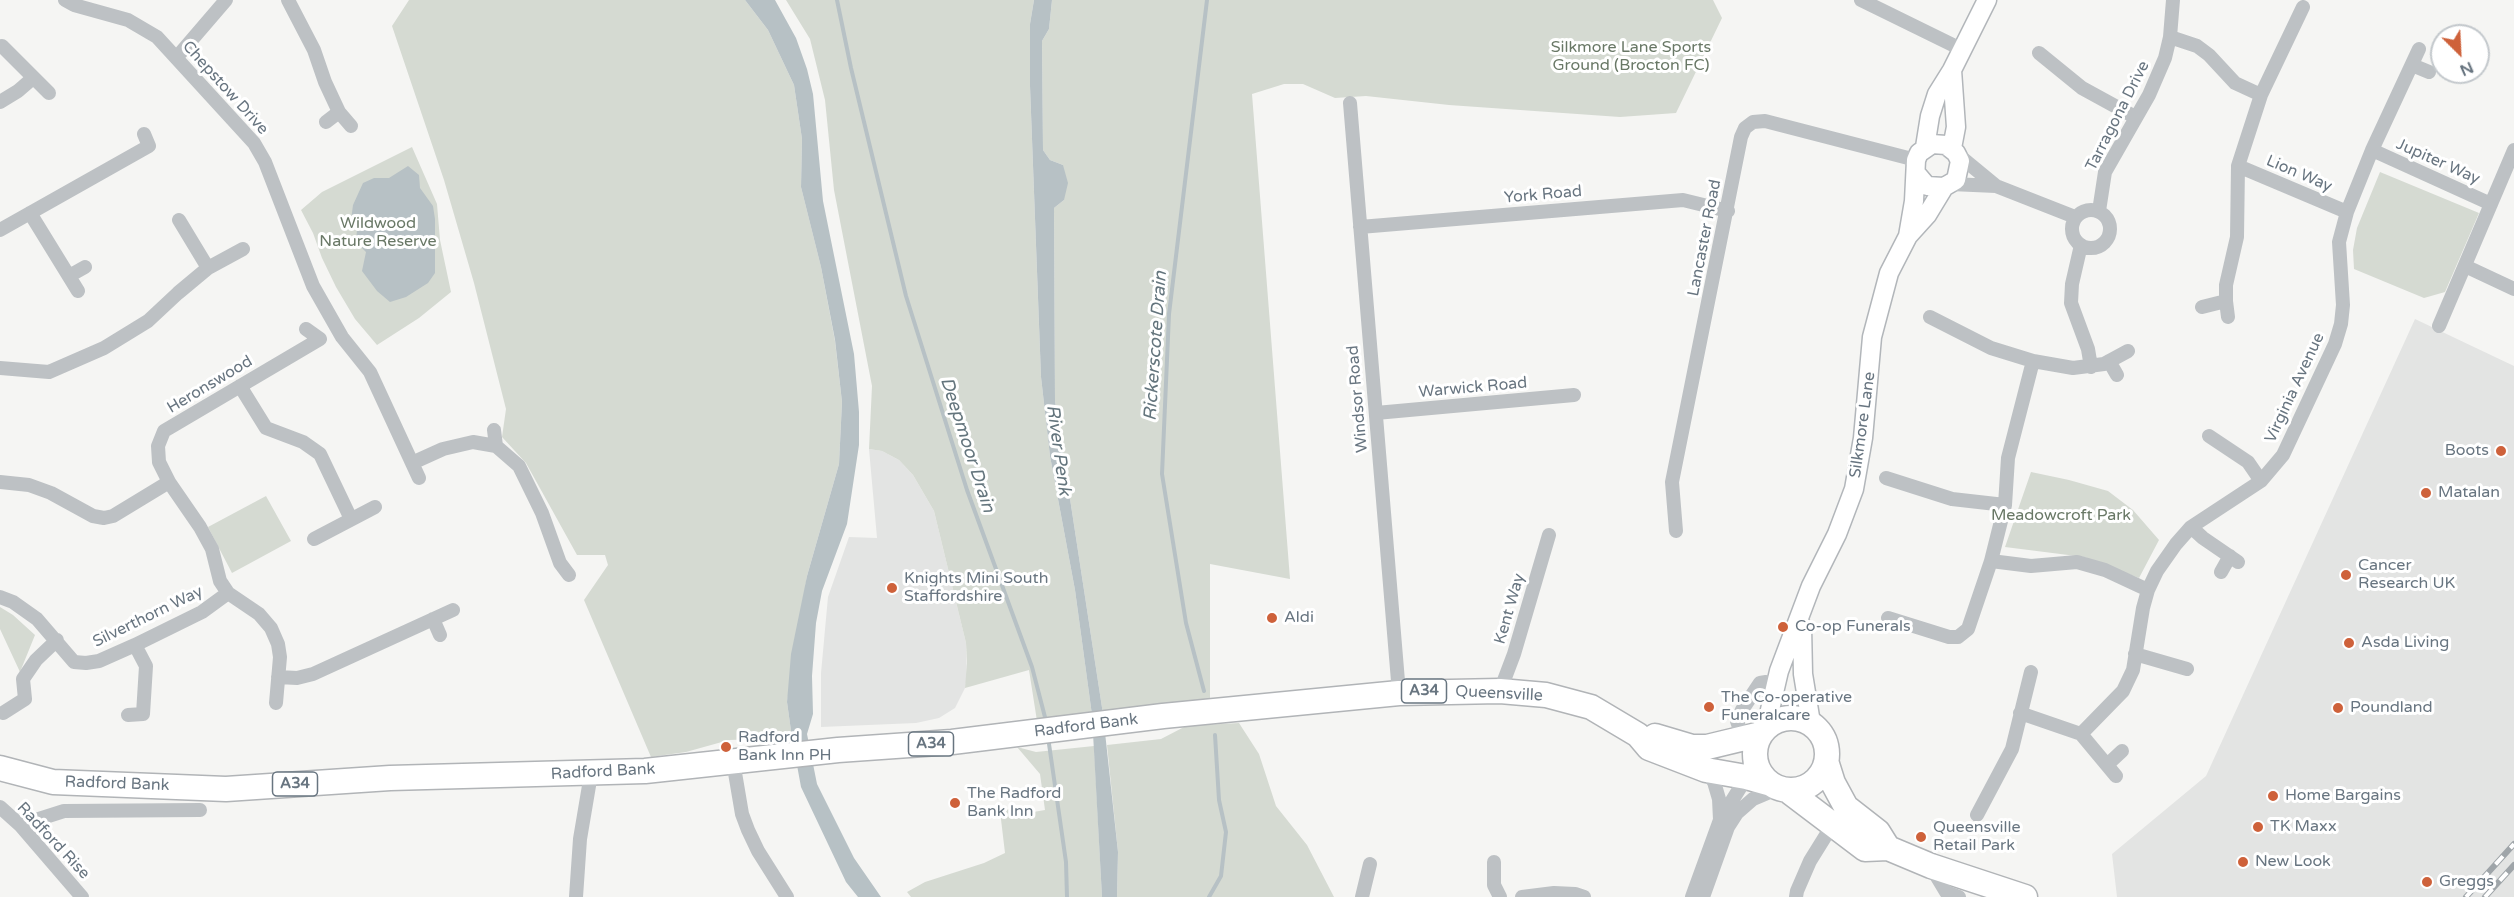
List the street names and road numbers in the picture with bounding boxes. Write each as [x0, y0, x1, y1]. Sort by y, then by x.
street label: Chepstow Drive [178, 37, 272, 139]
street label: Tarragona Drive [2082, 58, 2154, 174]
street label: Jupiter Way [2393, 135, 2483, 189]
street label: Lion Way [2263, 152, 2335, 196]
street label: Lancaster Road [1684, 178, 1726, 298]
street label: York Road [1503, 182, 1583, 208]
street label: Virginia Avenue [2261, 330, 2329, 446]
street label: Windsor Road [1344, 344, 1372, 454]
street label: Heronswood [164, 352, 256, 418]
street label: Silkmore Lane [1846, 371, 1880, 479]
street label: Warwick Road [1418, 374, 1528, 402]
street label: Kent Way [1491, 571, 1529, 647]
street label: Silverthorn Way [90, 582, 206, 652]
road number: A34 [1402, 679, 1446, 703]
street label: Queensville [1455, 682, 1543, 706]
street label: Radford Bank [1033, 710, 1139, 742]
road number: A34 [908, 732, 954, 756]
street label: Radford Bank [550, 760, 656, 784]
road number: A34 [272, 772, 318, 796]
street label: Radford Bank [64, 773, 170, 795]
street label: Radford Rise [13, 799, 93, 883]

